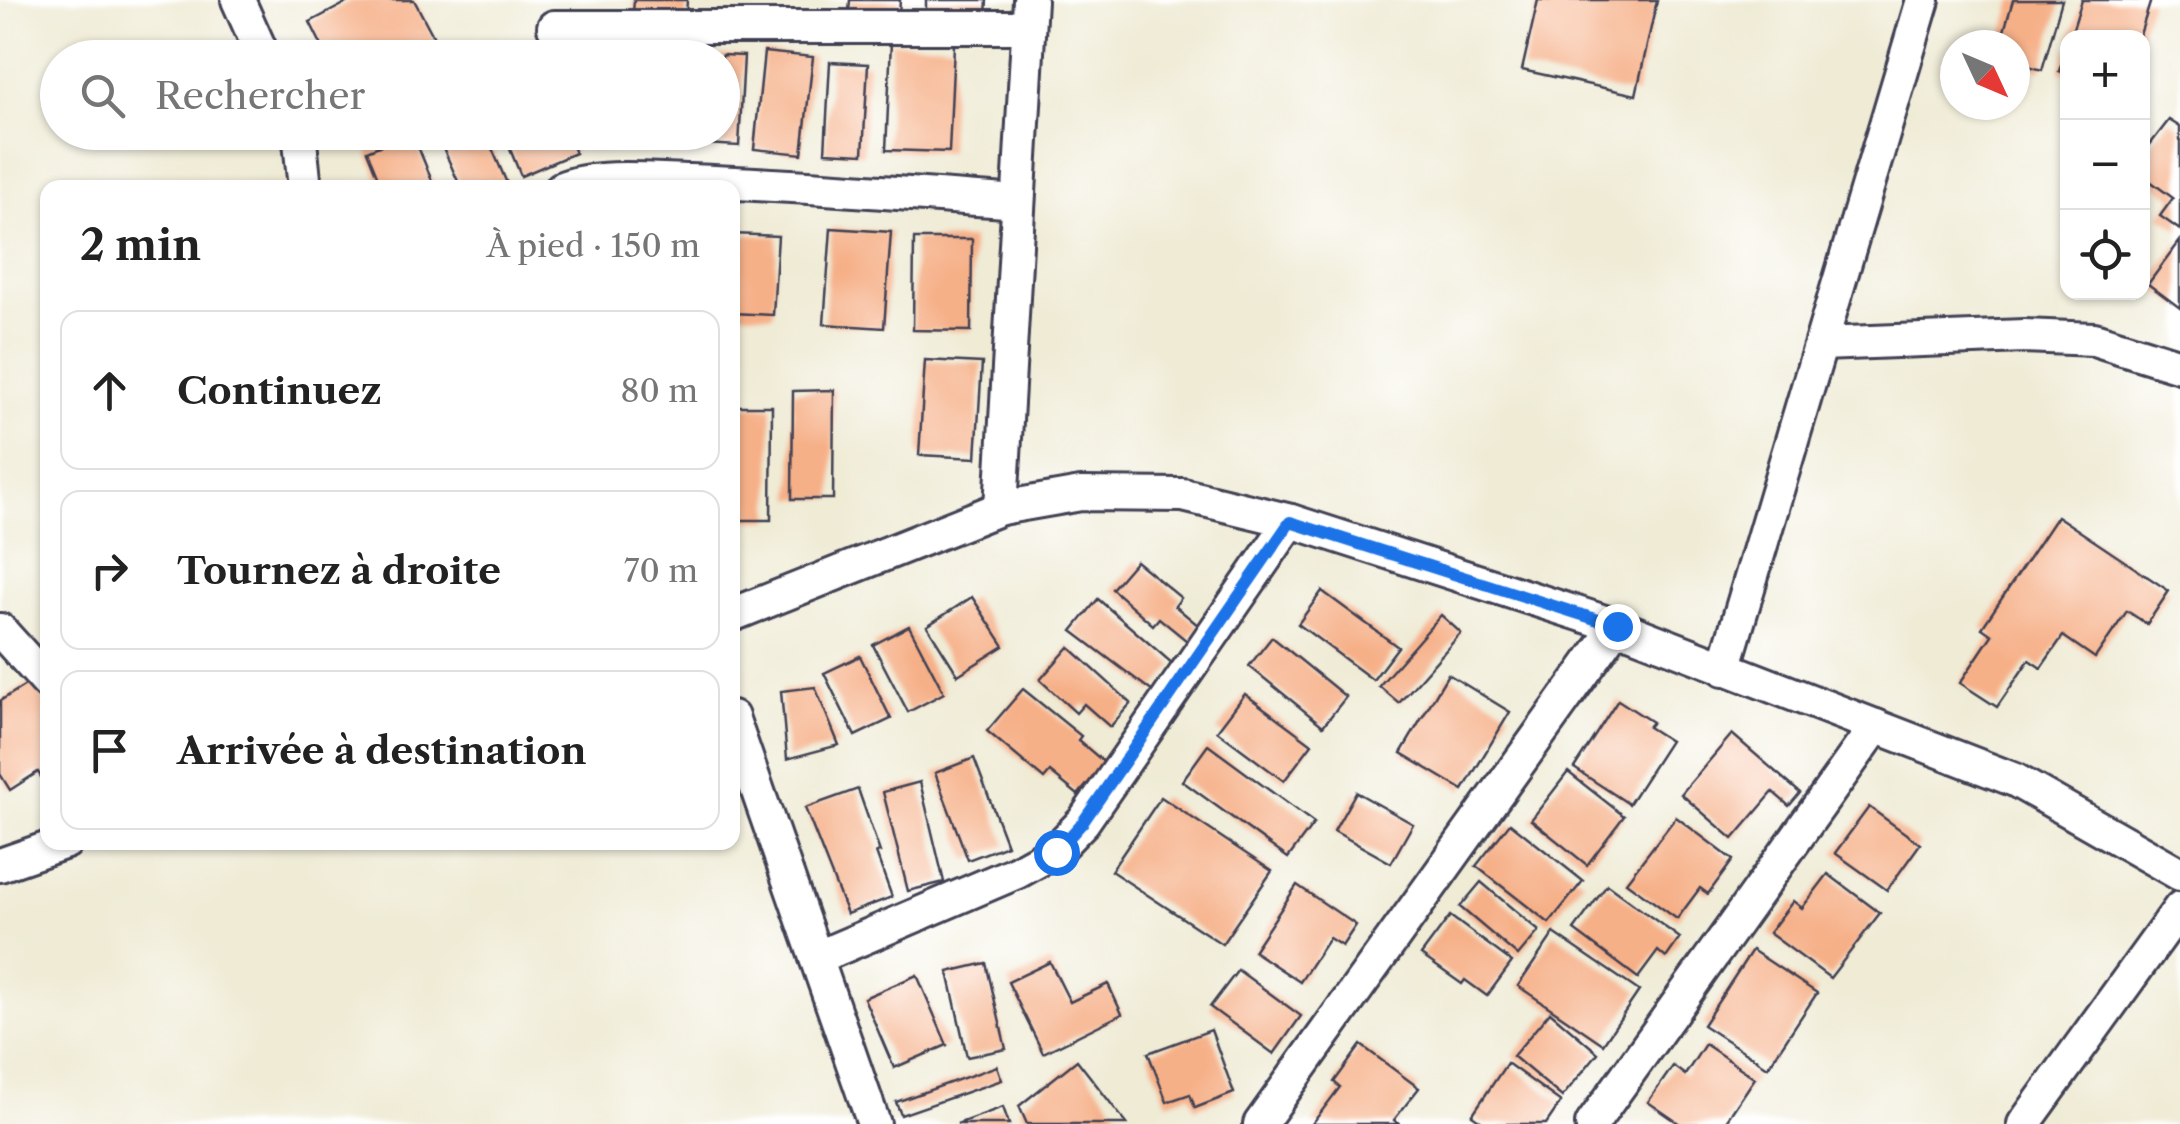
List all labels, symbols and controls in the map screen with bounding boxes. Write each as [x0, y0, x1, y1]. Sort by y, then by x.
north arrow [1940, 30, 2030, 120]
map controls [2060, 30, 2150, 300]
button: + [2060, 30, 2150, 120]
search box [40, 40, 740, 150]
icon: search [75, 68, 130, 123]
text: Rechercher [155, 72, 365, 119]
button: − [2060, 120, 2150, 210]
button: locate [2060, 210, 2150, 300]
text: 2 min [80, 219, 201, 271]
text: À pied · 150 m [487, 226, 700, 265]
icon: ahead [82, 363, 137, 418]
text: Continuez [177, 367, 382, 414]
text: 80 m [620, 371, 698, 410]
icon: right [82, 543, 137, 598]
text: Tournez à droite [177, 547, 501, 594]
text: 70 m [624, 551, 698, 590]
route end [1595, 604, 1641, 650]
icon: arrive [82, 723, 137, 778]
text: Arrivée à destination [177, 727, 587, 774]
route start [1034, 830, 1080, 876]

